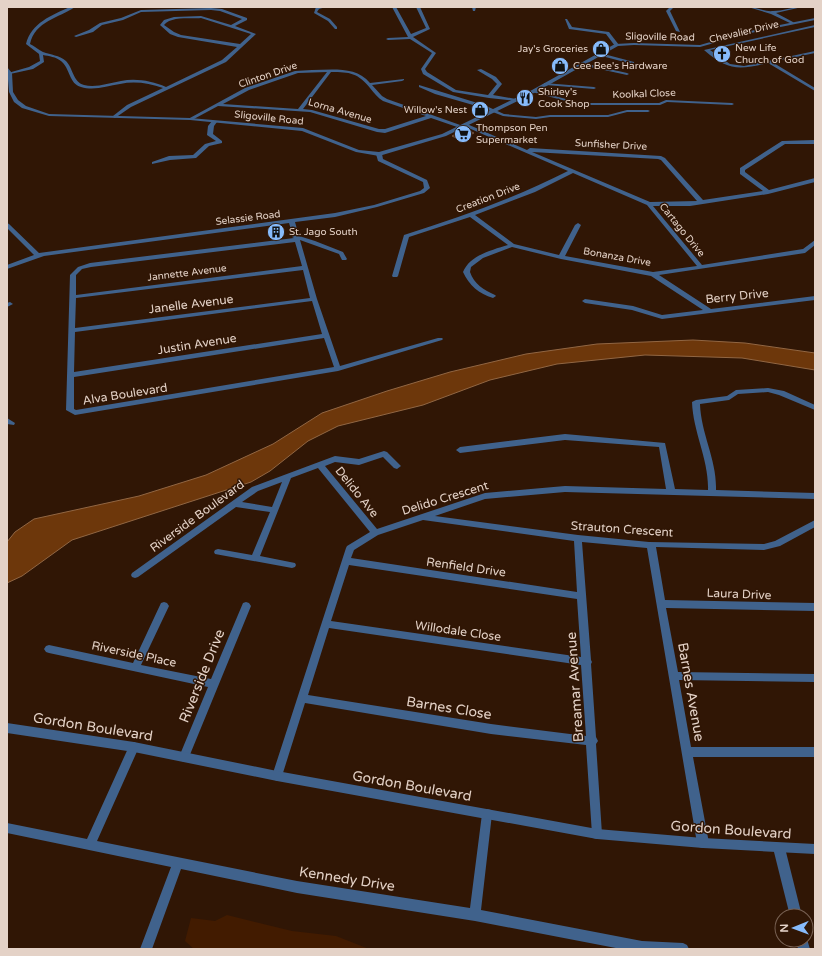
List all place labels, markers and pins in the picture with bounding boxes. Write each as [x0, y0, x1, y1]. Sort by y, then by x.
shop icon: Jay's Groceries [591, 39, 611, 59]
place label: New Life Church of God [735, 42, 804, 66]
place label: Jay's Groceries [518, 43, 588, 55]
church icon: New Life Church of God [712, 44, 732, 64]
shop icon: Cee Bee's Hardware [550, 56, 570, 76]
place label: Cee Bee's Hardware [573, 60, 668, 72]
place label: Shirley's Cook Shop [538, 86, 590, 110]
restaurant icon: Shirley's Cook Shop [515, 88, 535, 108]
shop icon: Willow's Nest [470, 100, 490, 120]
place label: Willow's Nest [404, 104, 467, 116]
place label: Thompson Pen Supermarket [476, 122, 548, 146]
supermarket icon: Thompson Pen Supermarket [453, 124, 473, 144]
building icon: St. Jago South [266, 222, 286, 242]
place label: St. Jago South [289, 226, 357, 238]

